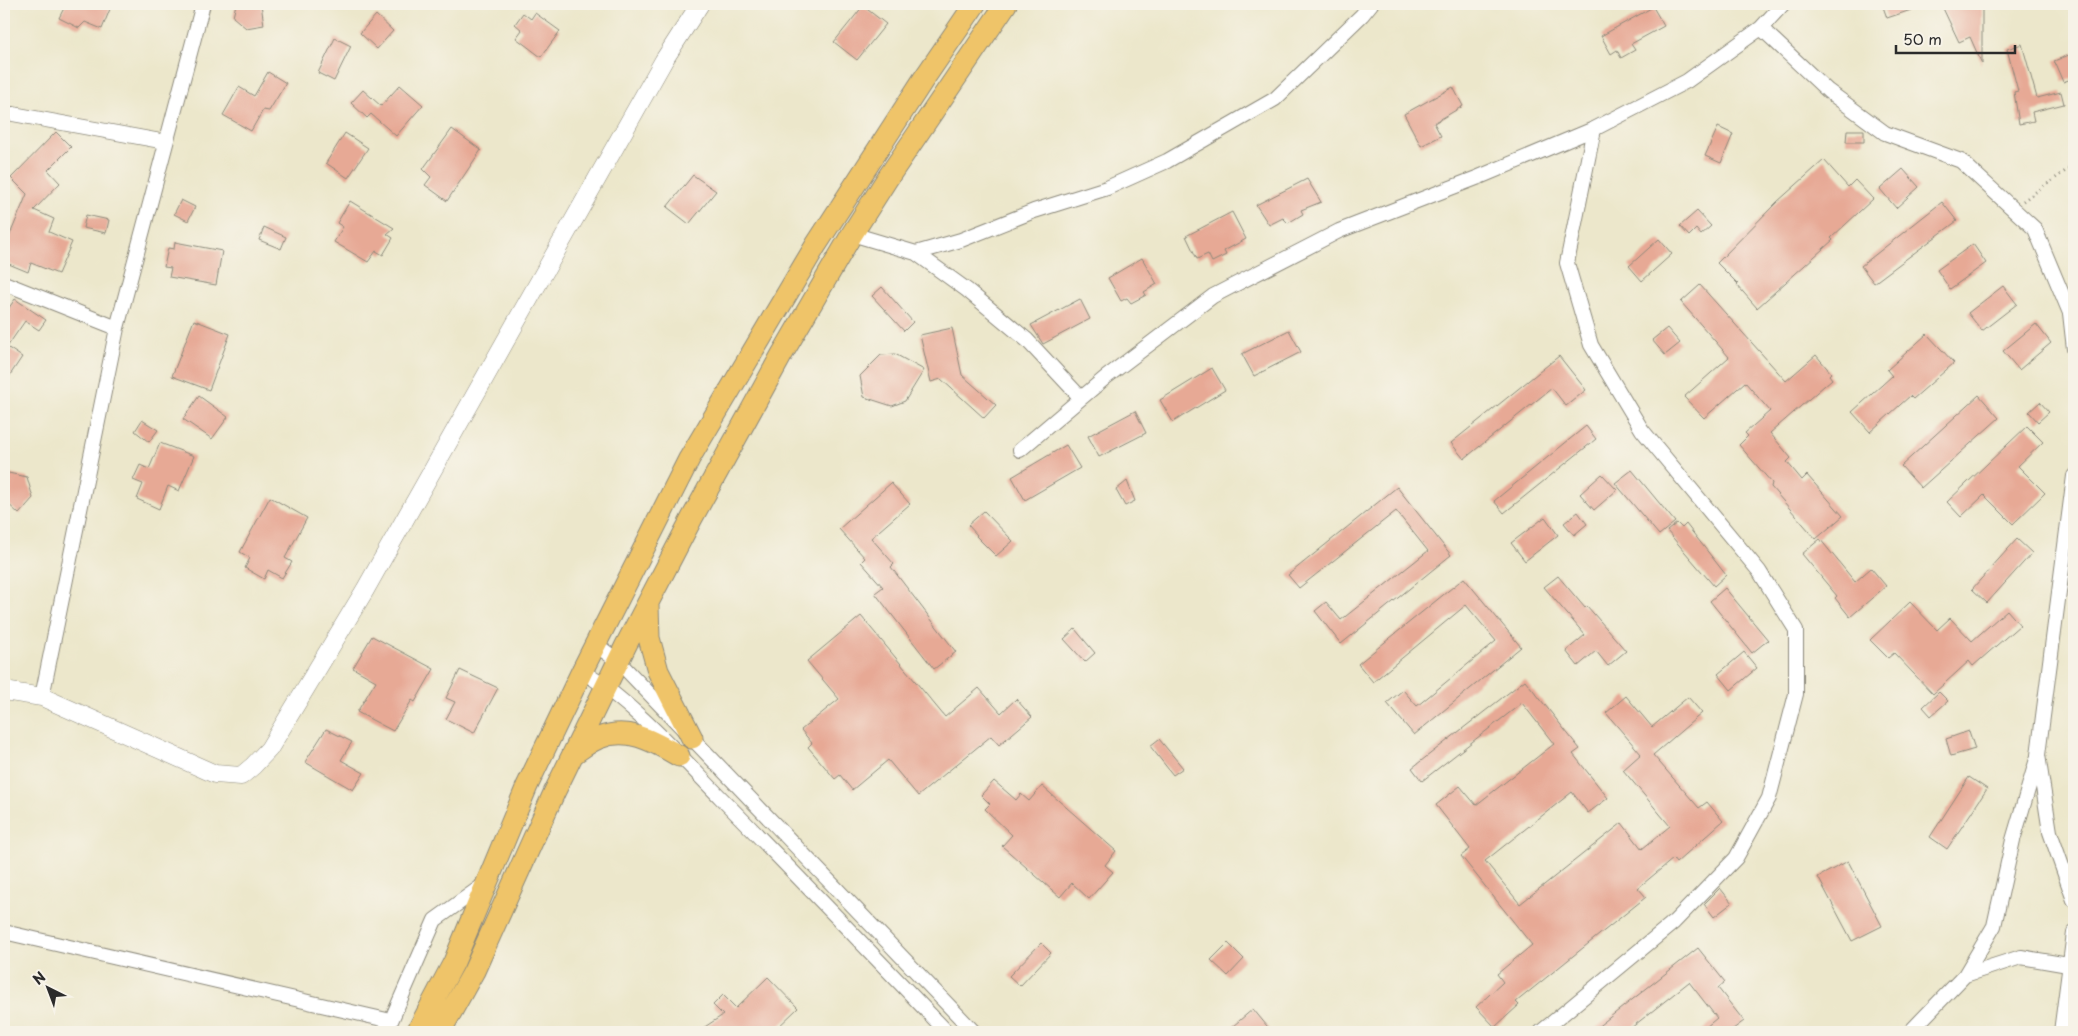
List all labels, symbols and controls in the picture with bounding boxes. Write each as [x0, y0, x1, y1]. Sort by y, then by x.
scale bar [1896, 22, 2014, 54]
text: 50 m [1903, 27, 1942, 50]
north arrow [22, 964, 72, 1014]
text: N [28, 966, 50, 989]

